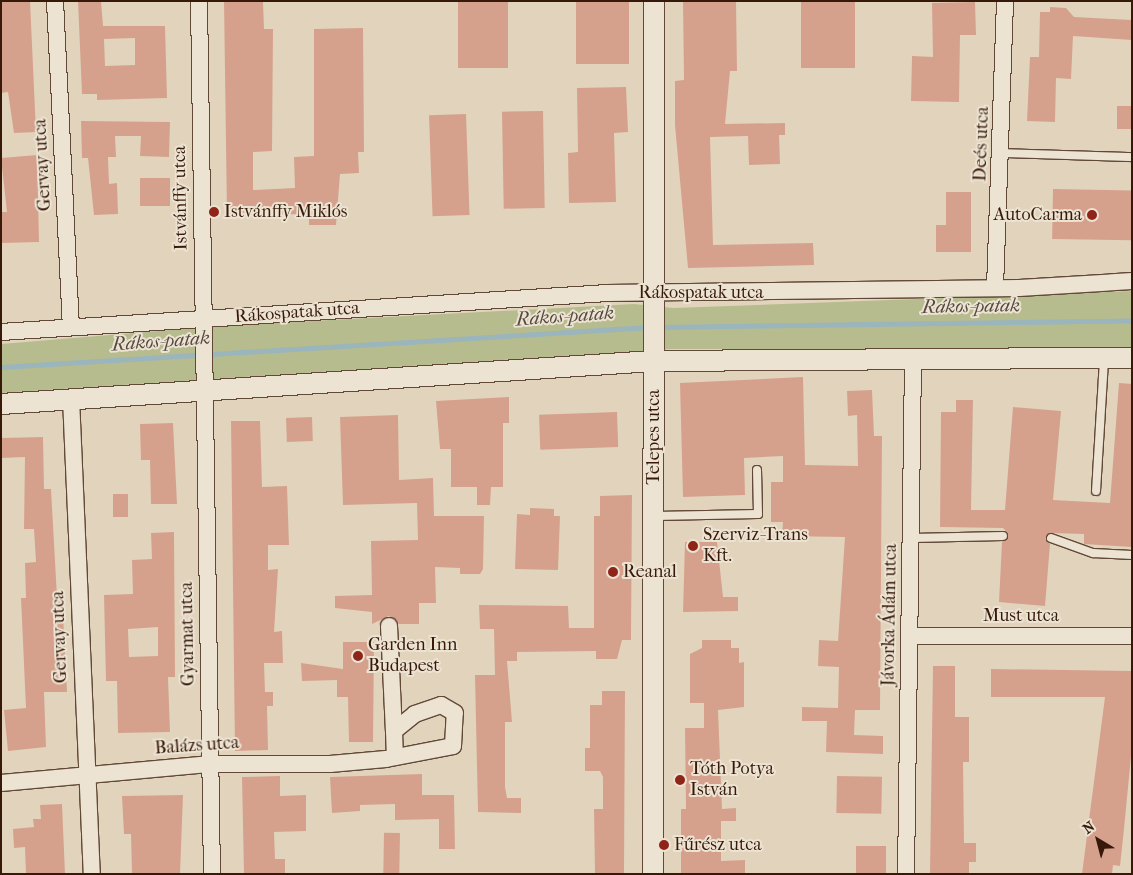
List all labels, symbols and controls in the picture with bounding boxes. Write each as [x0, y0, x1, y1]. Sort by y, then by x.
street label: Deés utca [970, 106, 994, 182]
street label: Gervay utca [30, 118, 56, 212]
street label: Istvánffy utca [169, 146, 193, 250]
place label: Istvánffy Miklós [224, 201, 347, 223]
place label: AutoCarma [993, 204, 1082, 226]
marker: Istvánffy Miklós [208, 206, 220, 218]
marker: AutoCarma [1086, 209, 1098, 221]
street label: Rákospatak utca [638, 282, 764, 304]
water label: Rákos-patak [922, 295, 1020, 319]
street label: Rákospatak utca [234, 298, 360, 328]
water label: Rákos-patak [515, 302, 615, 332]
water label: Rákos-patak [111, 327, 211, 357]
street label: Telepes utca [643, 389, 665, 485]
place label: Szerviz-Trans Kft. [703, 525, 808, 568]
marker: Szerviz-Trans Kft. [687, 540, 699, 552]
street label: Jávorka Ádám utca [878, 544, 902, 686]
place label: Reanal [623, 561, 677, 583]
marker: Reanal [607, 566, 619, 578]
street label: Gyarmat utca [176, 582, 200, 686]
street label: Gervay utca [48, 590, 72, 684]
street label: Must utca [983, 605, 1059, 627]
place label: Garden Inn Budapest [368, 635, 457, 678]
marker: Garden Inn Budapest [352, 650, 364, 662]
street label: Balázs utca [154, 732, 240, 760]
place label: Tóth Potya István [690, 759, 774, 802]
marker: Tóth Potya István [674, 774, 686, 786]
north arrow [1073, 815, 1123, 865]
text: N [1079, 818, 1098, 838]
place label: Fűrész utca [674, 834, 762, 856]
marker: Fűrész utca [658, 839, 670, 851]

